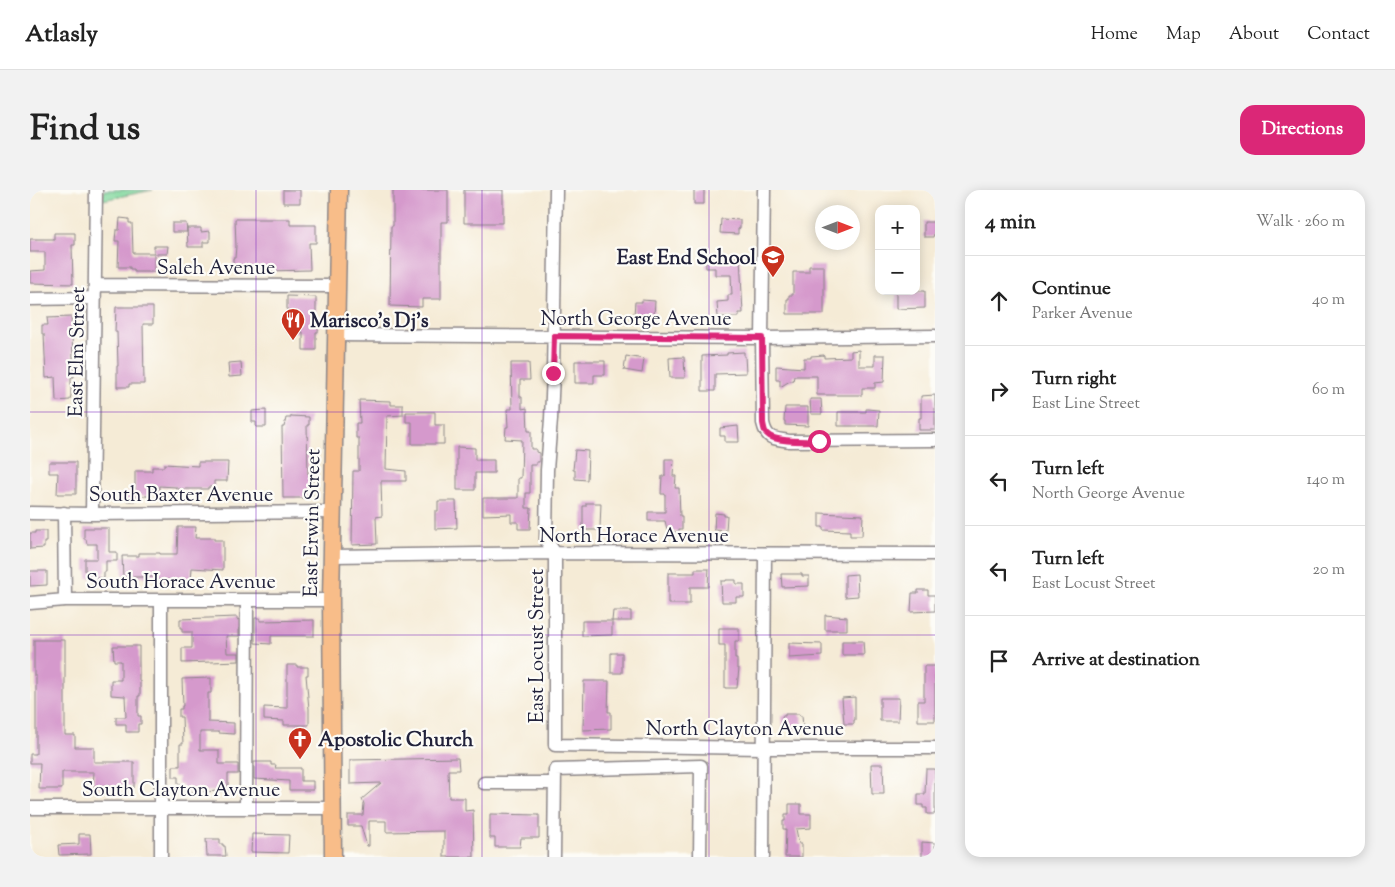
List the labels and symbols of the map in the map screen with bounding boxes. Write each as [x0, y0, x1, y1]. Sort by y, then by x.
north arrow [815, 205, 860, 250]
school or university icon: East End School [760, 244, 786, 278]
place label: East End School [617, 245, 756, 274]
street label: Saleh Avenue [157, 255, 275, 284]
street label: East Elm Street [63, 286, 94, 417]
street label: North George Avenue [540, 306, 732, 335]
restaurant icon: Marisco's Dj's [280, 307, 306, 341]
place label: Marisco's Dj's [310, 308, 429, 337]
route end [542, 362, 565, 385]
route start [808, 430, 831, 453]
street label: East Erwin Street [298, 449, 329, 597]
street label: South Baxter Avenue [89, 482, 273, 511]
street label: North Horace Avenue [539, 523, 729, 552]
street label: South Horace Avenue [86, 569, 276, 598]
street label: East Locust Street [524, 569, 553, 723]
street label: North Clayton Avenue [646, 716, 844, 745]
church icon: Apostolic Church [287, 726, 313, 760]
place label: Apostolic Church [318, 727, 474, 756]
street label: South Clayton Avenue [82, 777, 280, 806]

